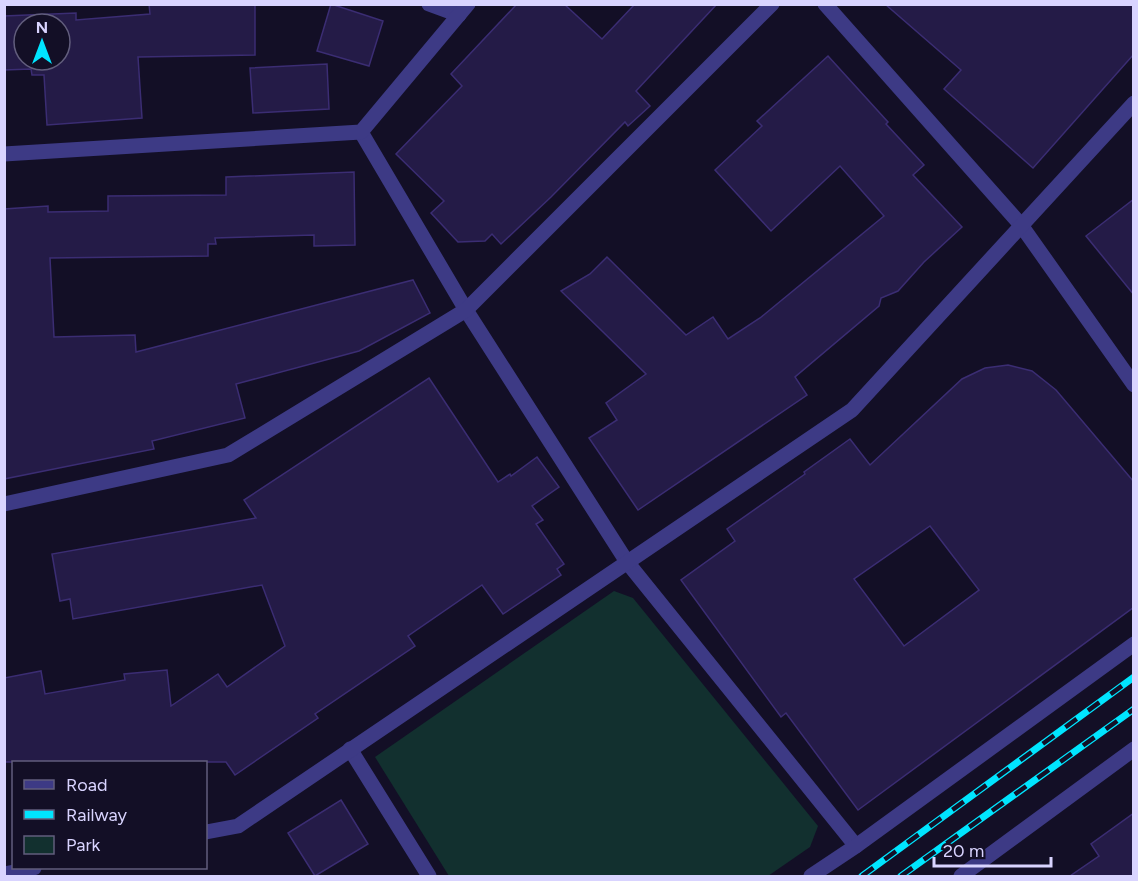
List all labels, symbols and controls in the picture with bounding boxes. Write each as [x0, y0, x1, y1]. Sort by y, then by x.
north arrow [12, 12, 72, 72]
text: N [36, 18, 48, 37]
legend [12, 761, 207, 869]
text: Road [66, 774, 107, 796]
text: Railway [66, 804, 128, 826]
scale bar [934, 830, 1051, 868]
text: Park [66, 834, 101, 856]
text: 20 m [943, 840, 984, 862]

